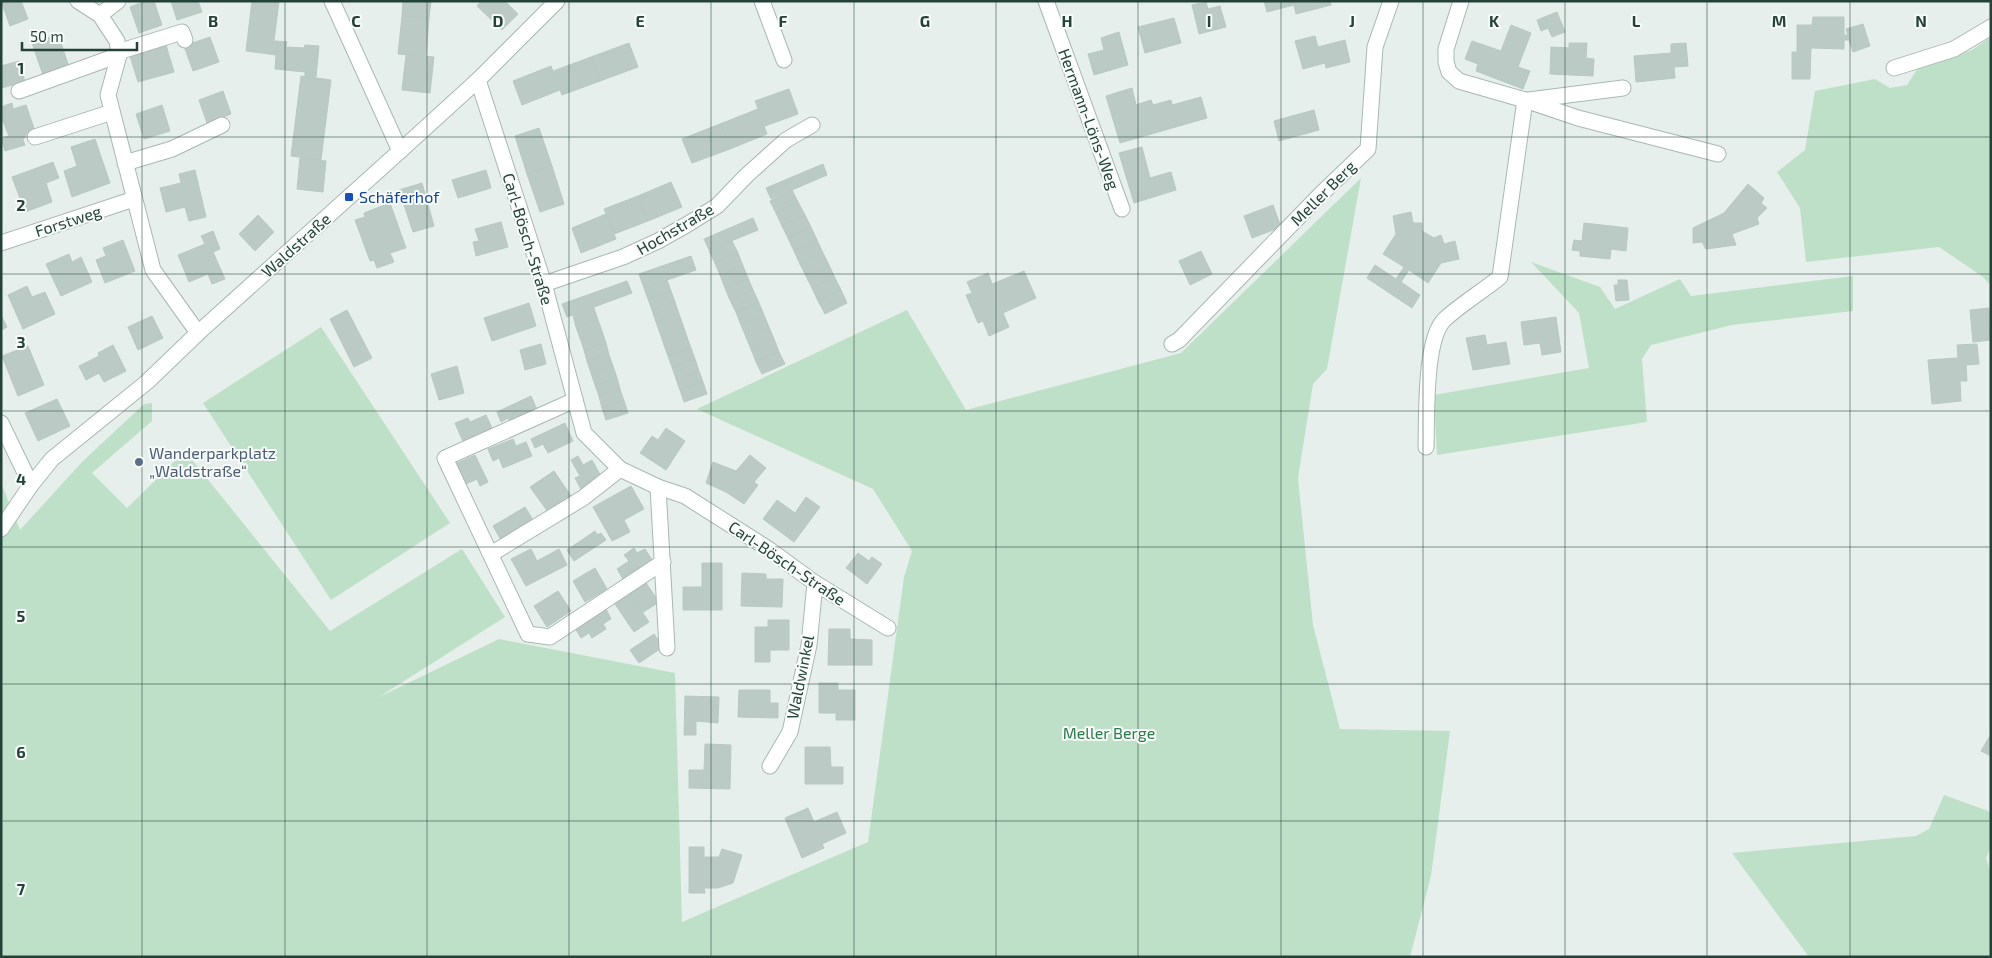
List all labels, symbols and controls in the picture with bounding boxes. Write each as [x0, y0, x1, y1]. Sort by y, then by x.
text: B [208, 11, 218, 30]
text: C [351, 11, 361, 30]
text: D [493, 11, 504, 30]
text: E [635, 11, 645, 30]
text: F [779, 11, 788, 30]
text: G [920, 11, 930, 30]
text: H [1061, 11, 1073, 30]
text: I [1207, 11, 1211, 30]
text: J [1349, 11, 1355, 30]
text: K [1489, 11, 1500, 30]
text: L [1632, 11, 1641, 30]
text: M [1772, 11, 1786, 30]
text: N [1915, 11, 1927, 30]
scale bar [22, 20, 138, 52]
text: 50 m [30, 27, 64, 45]
street label: Hermann-Löns-Weg [1055, 46, 1124, 192]
text: 1 [18, 58, 24, 77]
street label: Meller Berg [1286, 156, 1359, 229]
street label: Carl-Bösch-Straße [499, 171, 558, 307]
place label: Schäferhof [359, 187, 440, 206]
marker: Schäferhof [343, 191, 355, 203]
text: 2 [16, 195, 26, 214]
street label: Hochstraße [633, 199, 717, 258]
street label: Forstweg [32, 201, 104, 240]
street label: Waldstraße [257, 209, 334, 281]
text: 3 [16, 332, 26, 351]
place label: Wanderparkplatz „Waldstraße“ [149, 443, 276, 480]
marker: Wanderparkplatz „Waldstraße“ [133, 456, 145, 468]
text: 4 [16, 469, 26, 488]
street label: Carl-Bösch-Straße [725, 516, 849, 609]
text: 5 [17, 606, 26, 625]
street label: Waldwinkel [782, 633, 817, 721]
park label: Meller Berge [1063, 723, 1155, 742]
text: 6 [16, 742, 26, 761]
text: 7 [17, 879, 26, 898]

